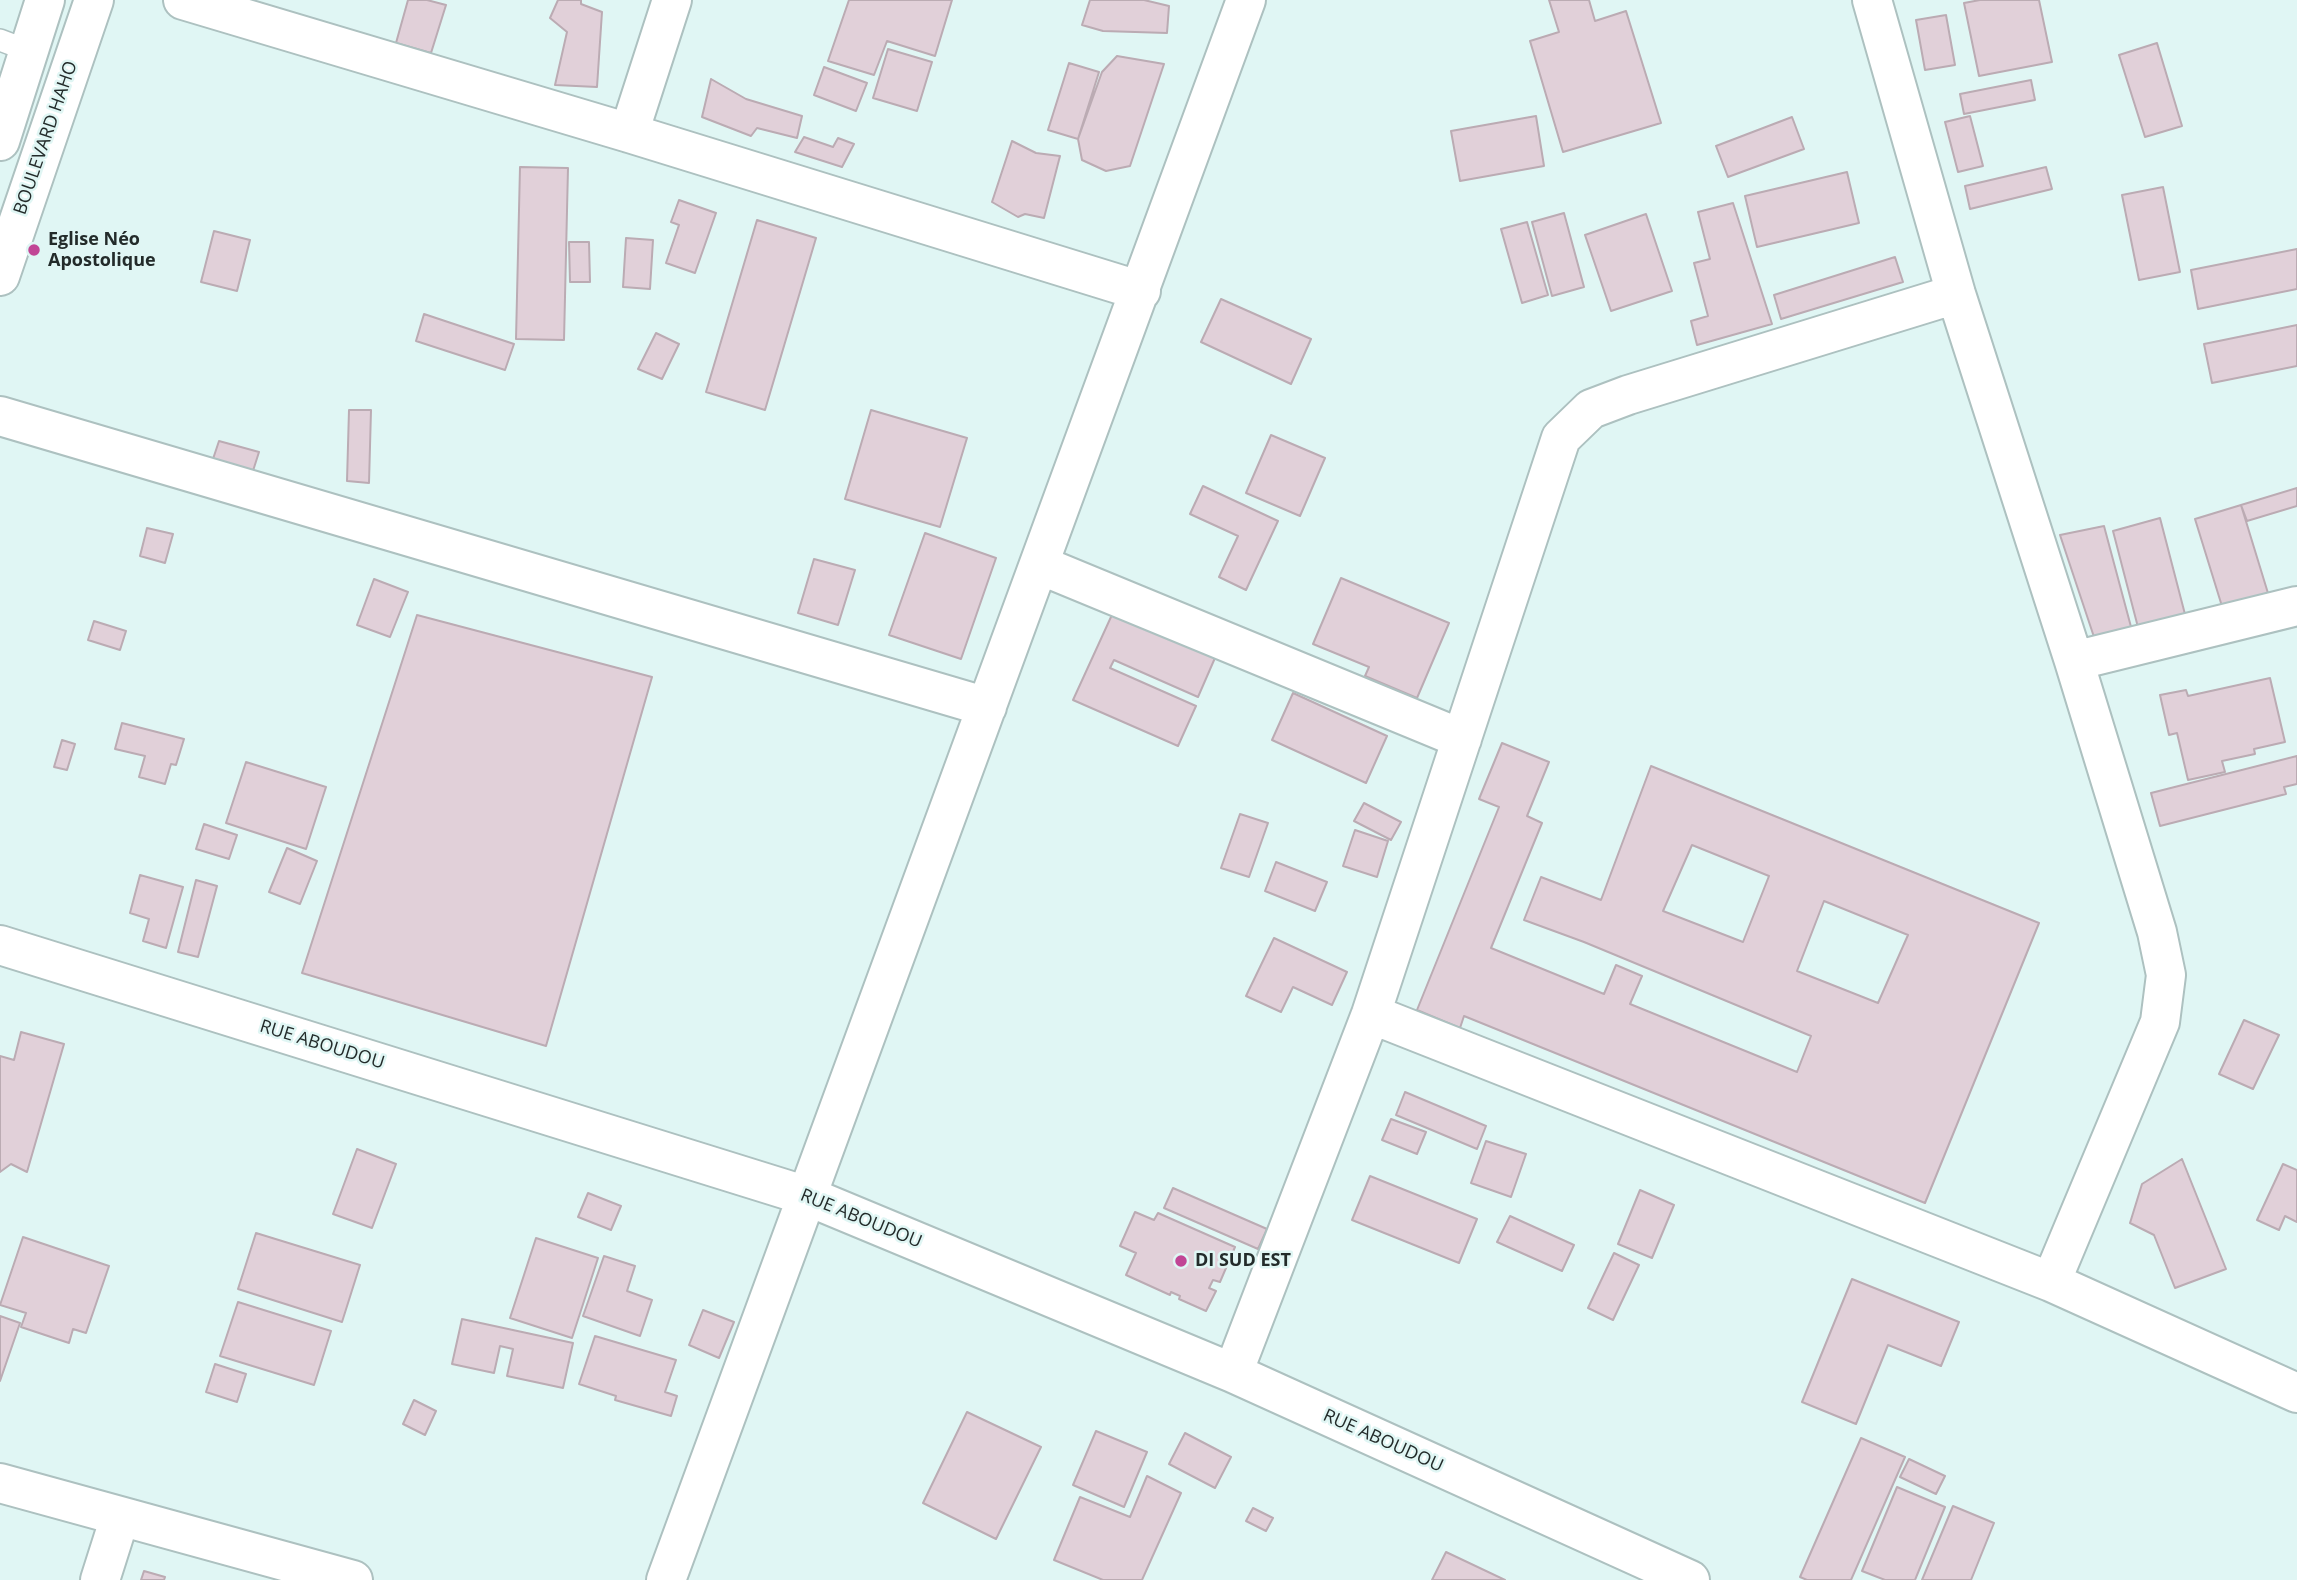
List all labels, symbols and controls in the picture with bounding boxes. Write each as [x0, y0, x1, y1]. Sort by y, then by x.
street label: BOULEVARD HAHO [10, 58, 82, 218]
place label: Eglise Néo Apostolique [48, 229, 156, 272]
marker: Eglise Néo Apostolique [26, 242, 42, 258]
street label: RUE ABOUDOU [257, 1016, 387, 1074]
street label: RUE ABOUDOU [797, 1185, 925, 1253]
place label: DI SUD EST [1195, 1250, 1291, 1272]
marker: DI SUD EST [1173, 1253, 1189, 1269]
street label: RUE ABOUDOU [1320, 1405, 1446, 1477]

